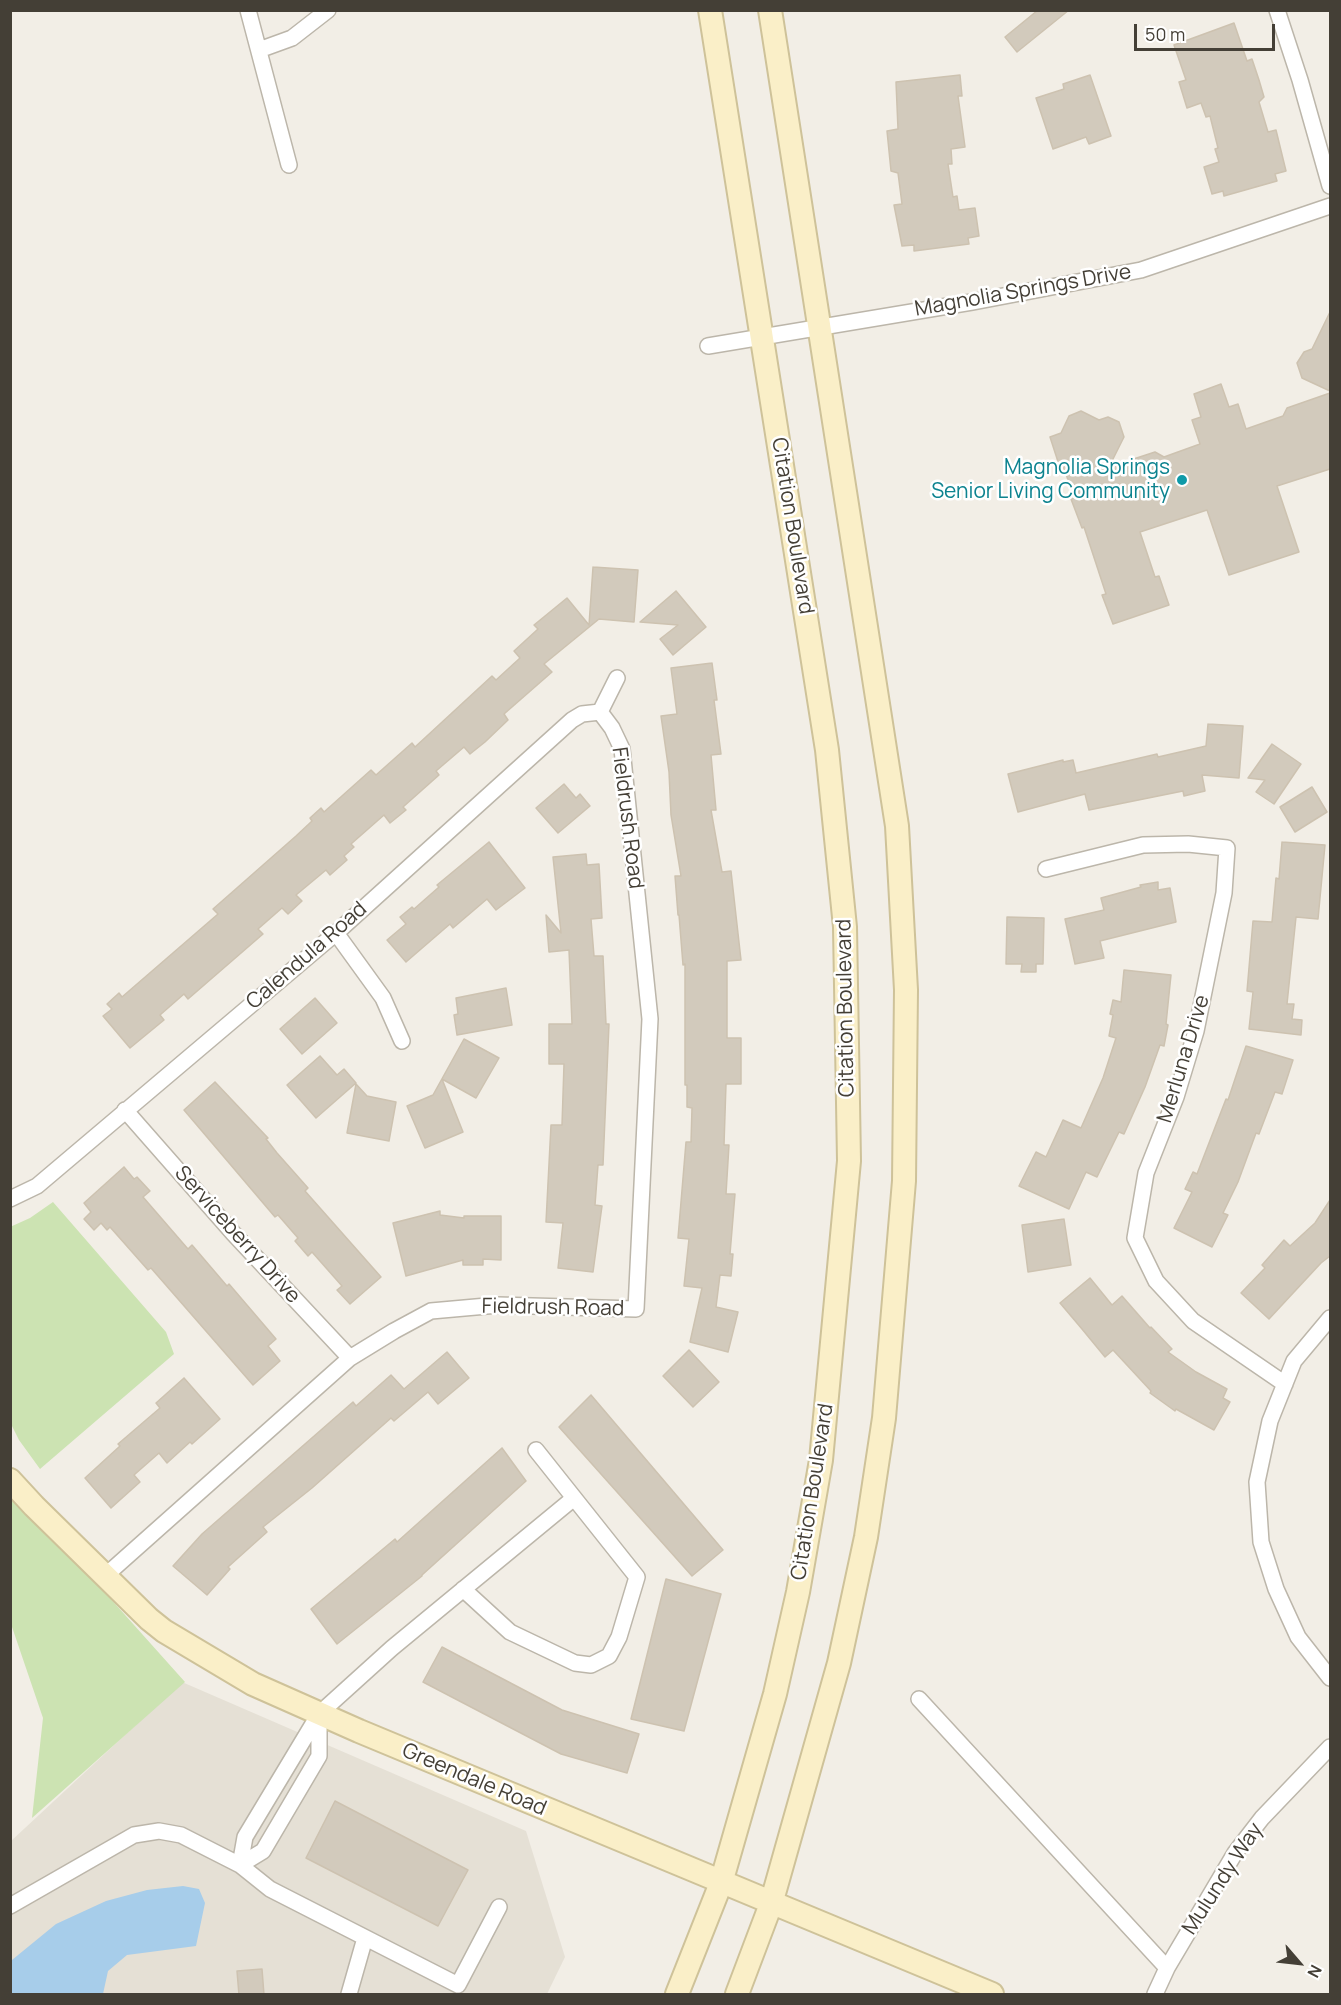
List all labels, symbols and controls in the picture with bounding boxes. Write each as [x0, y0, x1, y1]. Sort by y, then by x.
scale bar [1137, 12, 1278, 50]
text: 50 m [1145, 22, 1185, 46]
street label: Magnolia Springs Drive [913, 260, 1133, 322]
street label: Citation Boulevard [766, 436, 818, 616]
place label: Magnolia Springs Senior Living Community [931, 455, 1170, 505]
marker: Magnolia Springs Senior Living Community [1175, 473, 1189, 487]
street label: Fieldrush Road [606, 746, 648, 890]
street label: Calendula Road [242, 897, 372, 1015]
street label: Citation Boulevard [832, 919, 860, 1097]
street label: Merluna Drive [1153, 992, 1215, 1126]
street label: Serviceberry Drive [169, 1161, 305, 1309]
street label: Fieldrush Road [481, 1294, 625, 1322]
street label: Citation Boulevard [787, 1402, 839, 1582]
street label: Greendale Road [398, 1738, 550, 1822]
street label: Mulundy Way [1177, 1818, 1269, 1940]
north arrow [1269, 1933, 1329, 1993]
text: N [1302, 1961, 1327, 1982]

